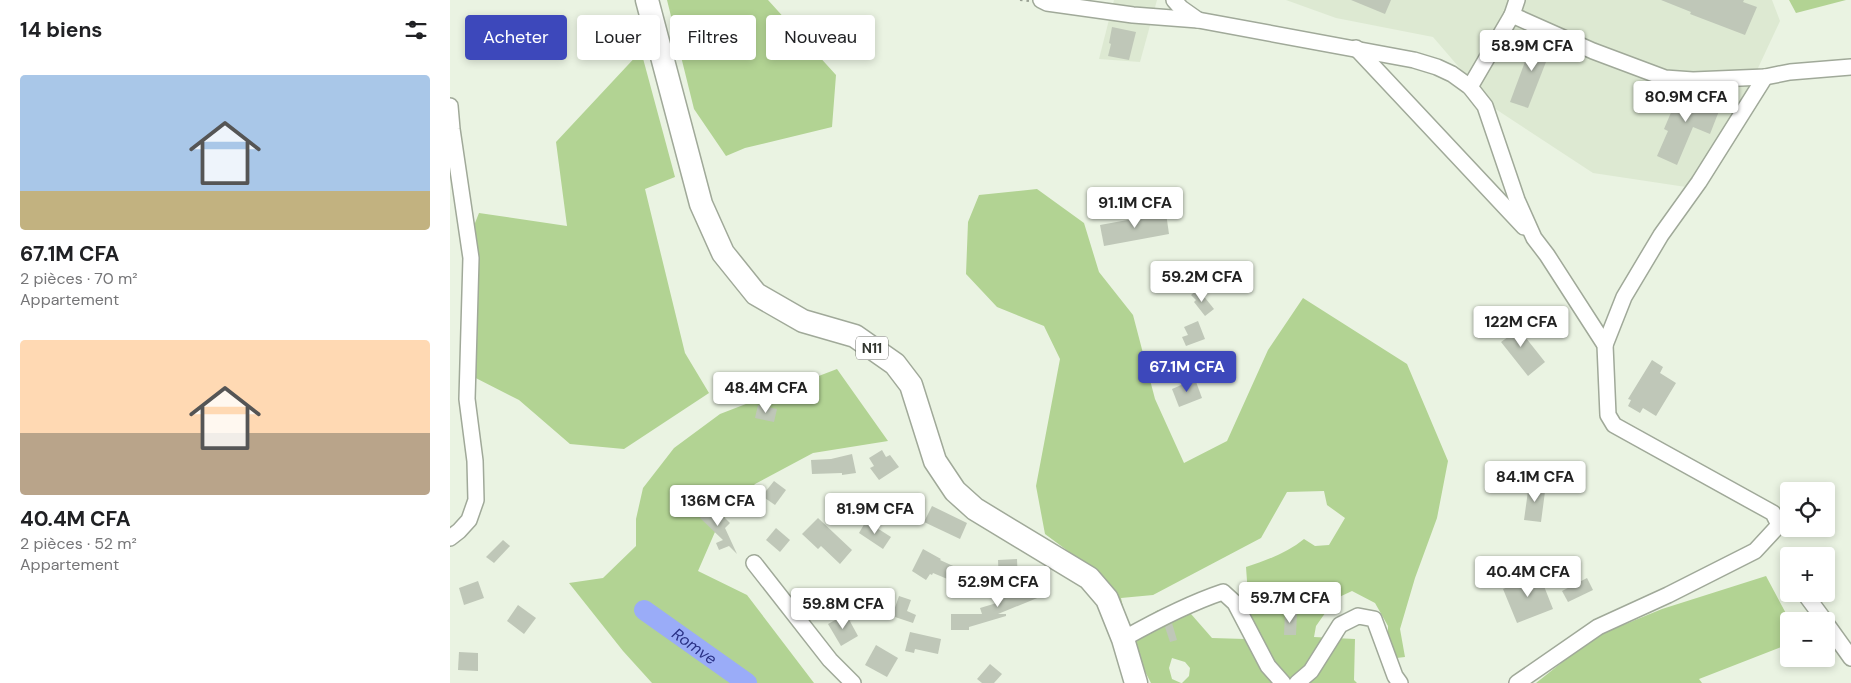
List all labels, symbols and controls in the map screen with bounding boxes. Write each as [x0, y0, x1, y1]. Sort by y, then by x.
chip: Acheter [465, 15, 567, 60]
chip: Louer [577, 15, 660, 60]
chip: Filtres [670, 15, 756, 60]
chip: Nouveau [766, 15, 875, 60]
text: 14 biens [20, 16, 103, 44]
icon: filters [402, 16, 430, 44]
pin: 58.9M CFA [1475, 30, 1589, 72]
text: 58.9M CFA [1491, 35, 1573, 56]
pin: 80.9M CFA [1629, 80, 1743, 123]
text: 80.9M CFA [1644, 86, 1728, 107]
icon: home [180, 108, 270, 198]
pin: 91.1M CFA [1078, 186, 1192, 229]
text: 91.1M CFA [1098, 192, 1172, 213]
text: 67.1M CFA [20, 240, 119, 268]
pin: 59.2M CFA [1145, 260, 1259, 303]
text: 59.2M CFA [1161, 266, 1243, 287]
text: 2 pièces · 70 m² [20, 268, 137, 289]
text: Appartement [20, 289, 119, 310]
pin: 122M CFA [1469, 306, 1573, 348]
text: 122M CFA [1484, 311, 1558, 332]
road number: N11 [856, 336, 888, 359]
pin: 67.1M CFA [1130, 350, 1244, 393]
text: 67.1M CFA [1149, 356, 1225, 377]
pin: 48.4M CFA [709, 372, 823, 414]
icon: home [180, 373, 270, 463]
text: 48.4M CFA [724, 377, 808, 398]
pin: 84.1M CFA [1478, 460, 1592, 503]
text: 84.1M CFA [1496, 466, 1574, 487]
map controls [1780, 482, 1835, 667]
button: locate [1780, 482, 1835, 537]
pin: 136M CFA [666, 484, 770, 527]
text: 136M CFA [681, 490, 755, 511]
pin: 81.9M CFA [818, 492, 932, 535]
text: 81.9M CFA [836, 498, 914, 519]
text: 40.4M CFA [20, 505, 131, 533]
text: 2 pièces · 52 m² [20, 533, 137, 554]
button: + [1780, 547, 1835, 602]
text: Appartement [20, 554, 119, 575]
pin: 40.4M CFA [1471, 556, 1585, 598]
text: 40.4M CFA [1486, 561, 1570, 582]
pin: 52.9M CFA [941, 566, 1055, 608]
text: 52.9M CFA [957, 571, 1039, 592]
pin: 59.7M CFA [1233, 582, 1347, 624]
text: 59.7M CFA [1250, 587, 1330, 608]
pin: 59.8M CFA [786, 588, 900, 630]
text: 59.8M CFA [802, 593, 884, 614]
button: − [1780, 612, 1835, 667]
water label: Romve [668, 623, 721, 669]

